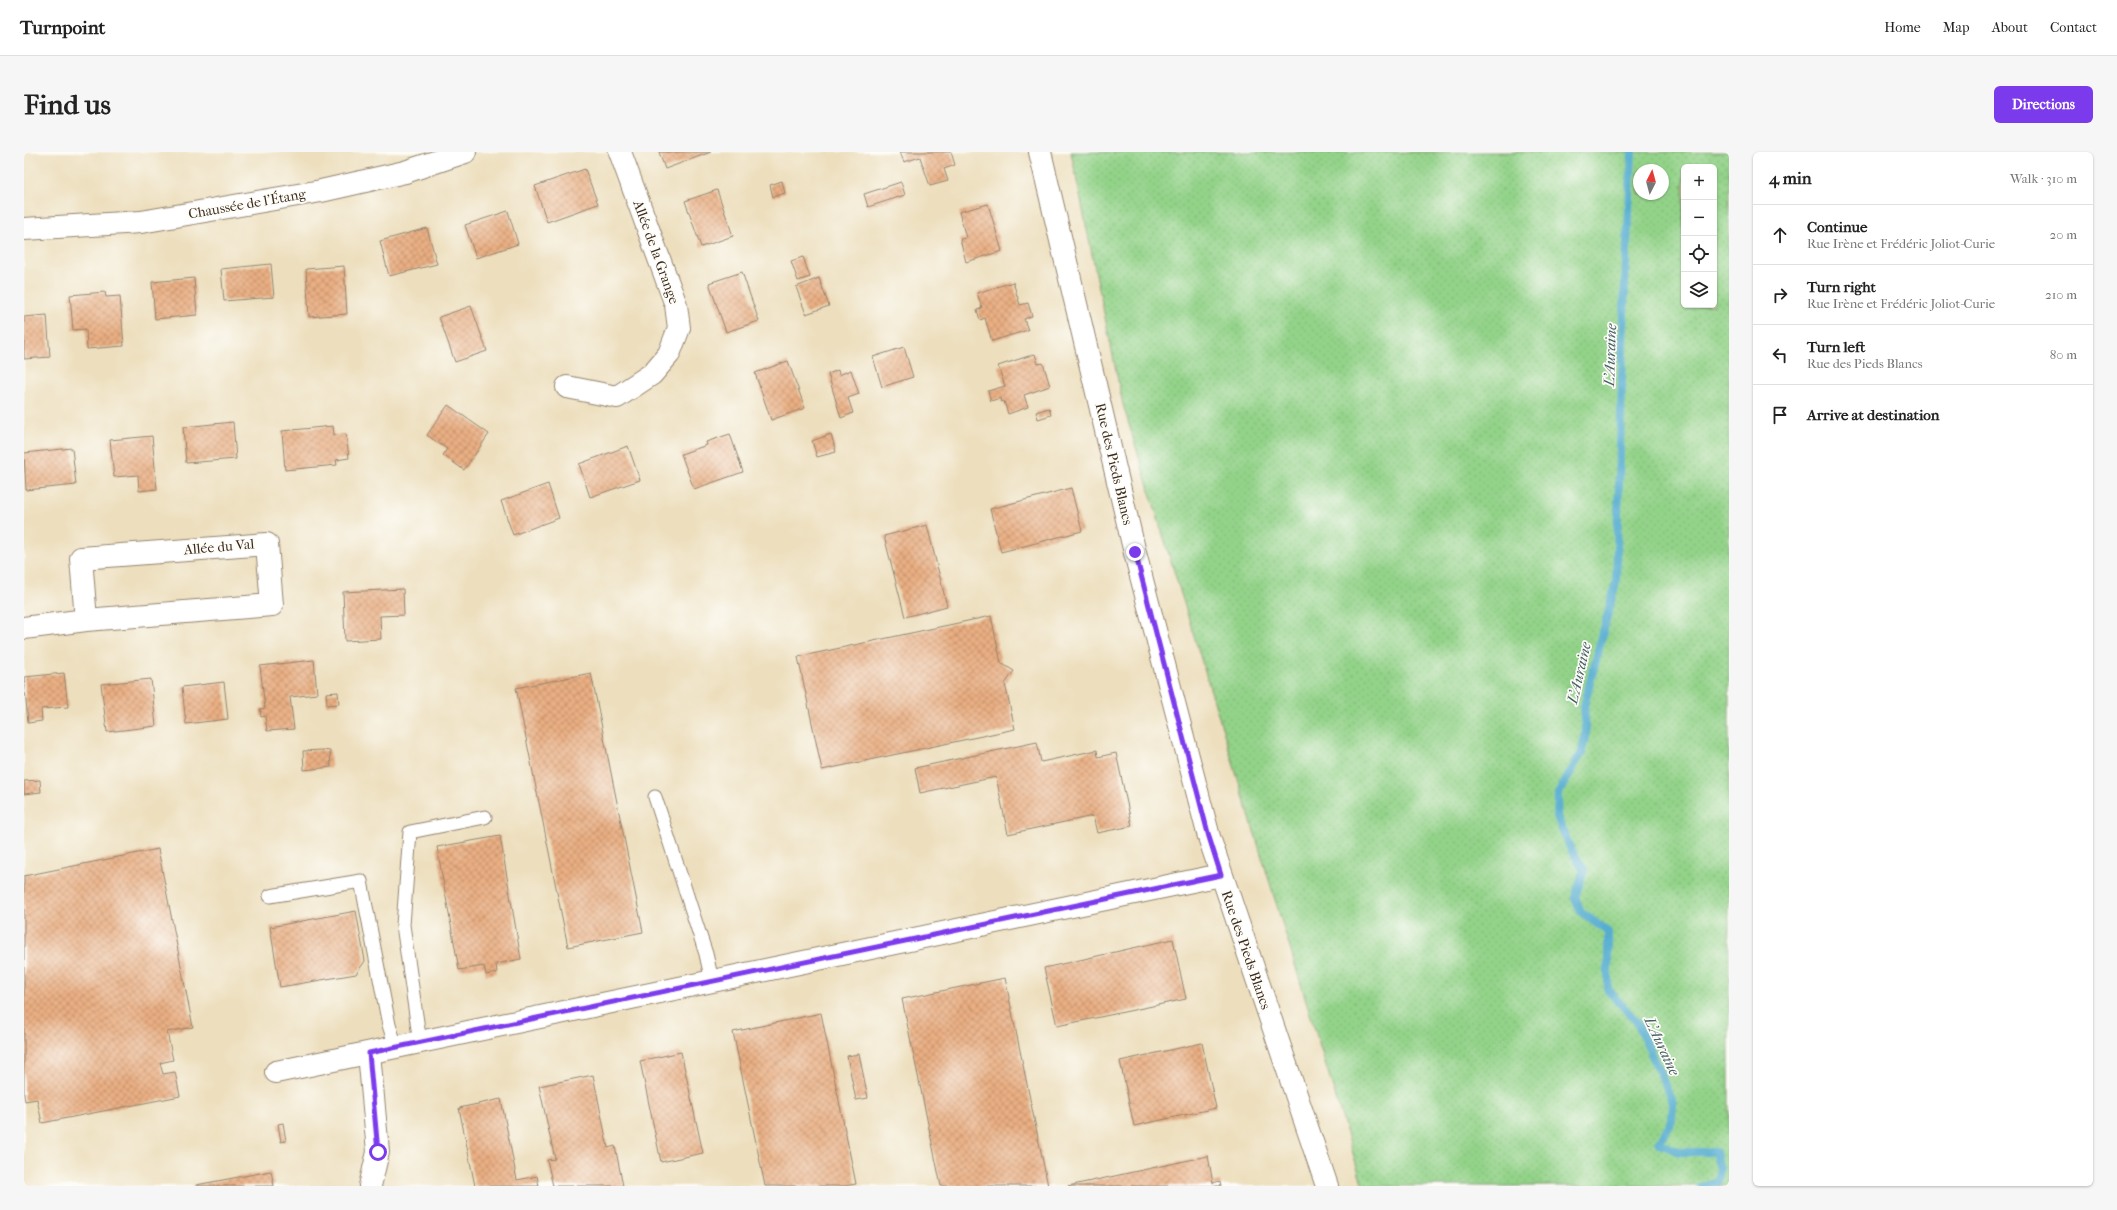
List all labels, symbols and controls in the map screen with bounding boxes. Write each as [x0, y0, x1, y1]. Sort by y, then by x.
text: Turnpoint [20, 17, 105, 39]
text: Home [1884, 19, 1921, 36]
text: Map [1943, 19, 1970, 36]
text: About [1992, 19, 2028, 36]
text: Contact [2050, 19, 2097, 36]
button: Directions [1994, 86, 2093, 123]
text: Find us [24, 88, 111, 121]
north arrow [1633, 164, 1669, 200]
map controls [1681, 164, 1717, 308]
button: + [1681, 164, 1717, 200]
text: 4 min [1769, 168, 1812, 188]
text: Walk · 310 m [2010, 171, 2077, 186]
street label: Chaussée de l'Étang [187, 184, 308, 223]
street label: Allée de la Grange [629, 197, 683, 306]
button: − [1681, 200, 1717, 236]
text: Continue [1807, 218, 1867, 236]
icon: ahead [1769, 224, 1791, 246]
text: 20 m [2050, 227, 2077, 242]
button: locate [1681, 236, 1717, 272]
text: Rue Irène et Frédéric Joliot-Curie [1807, 236, 1995, 251]
button: layers [1681, 272, 1717, 308]
text: Turn right [1807, 278, 1876, 296]
icon: right [1769, 284, 1791, 306]
text: 210 m [2045, 287, 2077, 302]
text: Rue Irène et Frédéric Joliot-Curie [1807, 296, 1995, 311]
water label: L'Auraine [1600, 322, 1620, 388]
text: Turn left [1807, 338, 1865, 356]
icon: left [1769, 344, 1791, 366]
text: 80 m [2050, 347, 2077, 362]
text: Rue des Pieds Blancs [1807, 356, 1923, 371]
street label: Rue des Pieds Blancs [1092, 401, 1136, 527]
icon: arrive [1769, 404, 1791, 426]
text: Arrive at destination [1807, 406, 1939, 424]
street label: Allée du Val [182, 535, 255, 559]
route end [1126, 543, 1144, 561]
water label: L'Auraine [1563, 640, 1595, 706]
street label: Rue des Pieds Blancs [1218, 888, 1274, 1012]
water label: L'Auraine [1640, 1013, 1684, 1079]
route start [369, 1143, 387, 1161]

